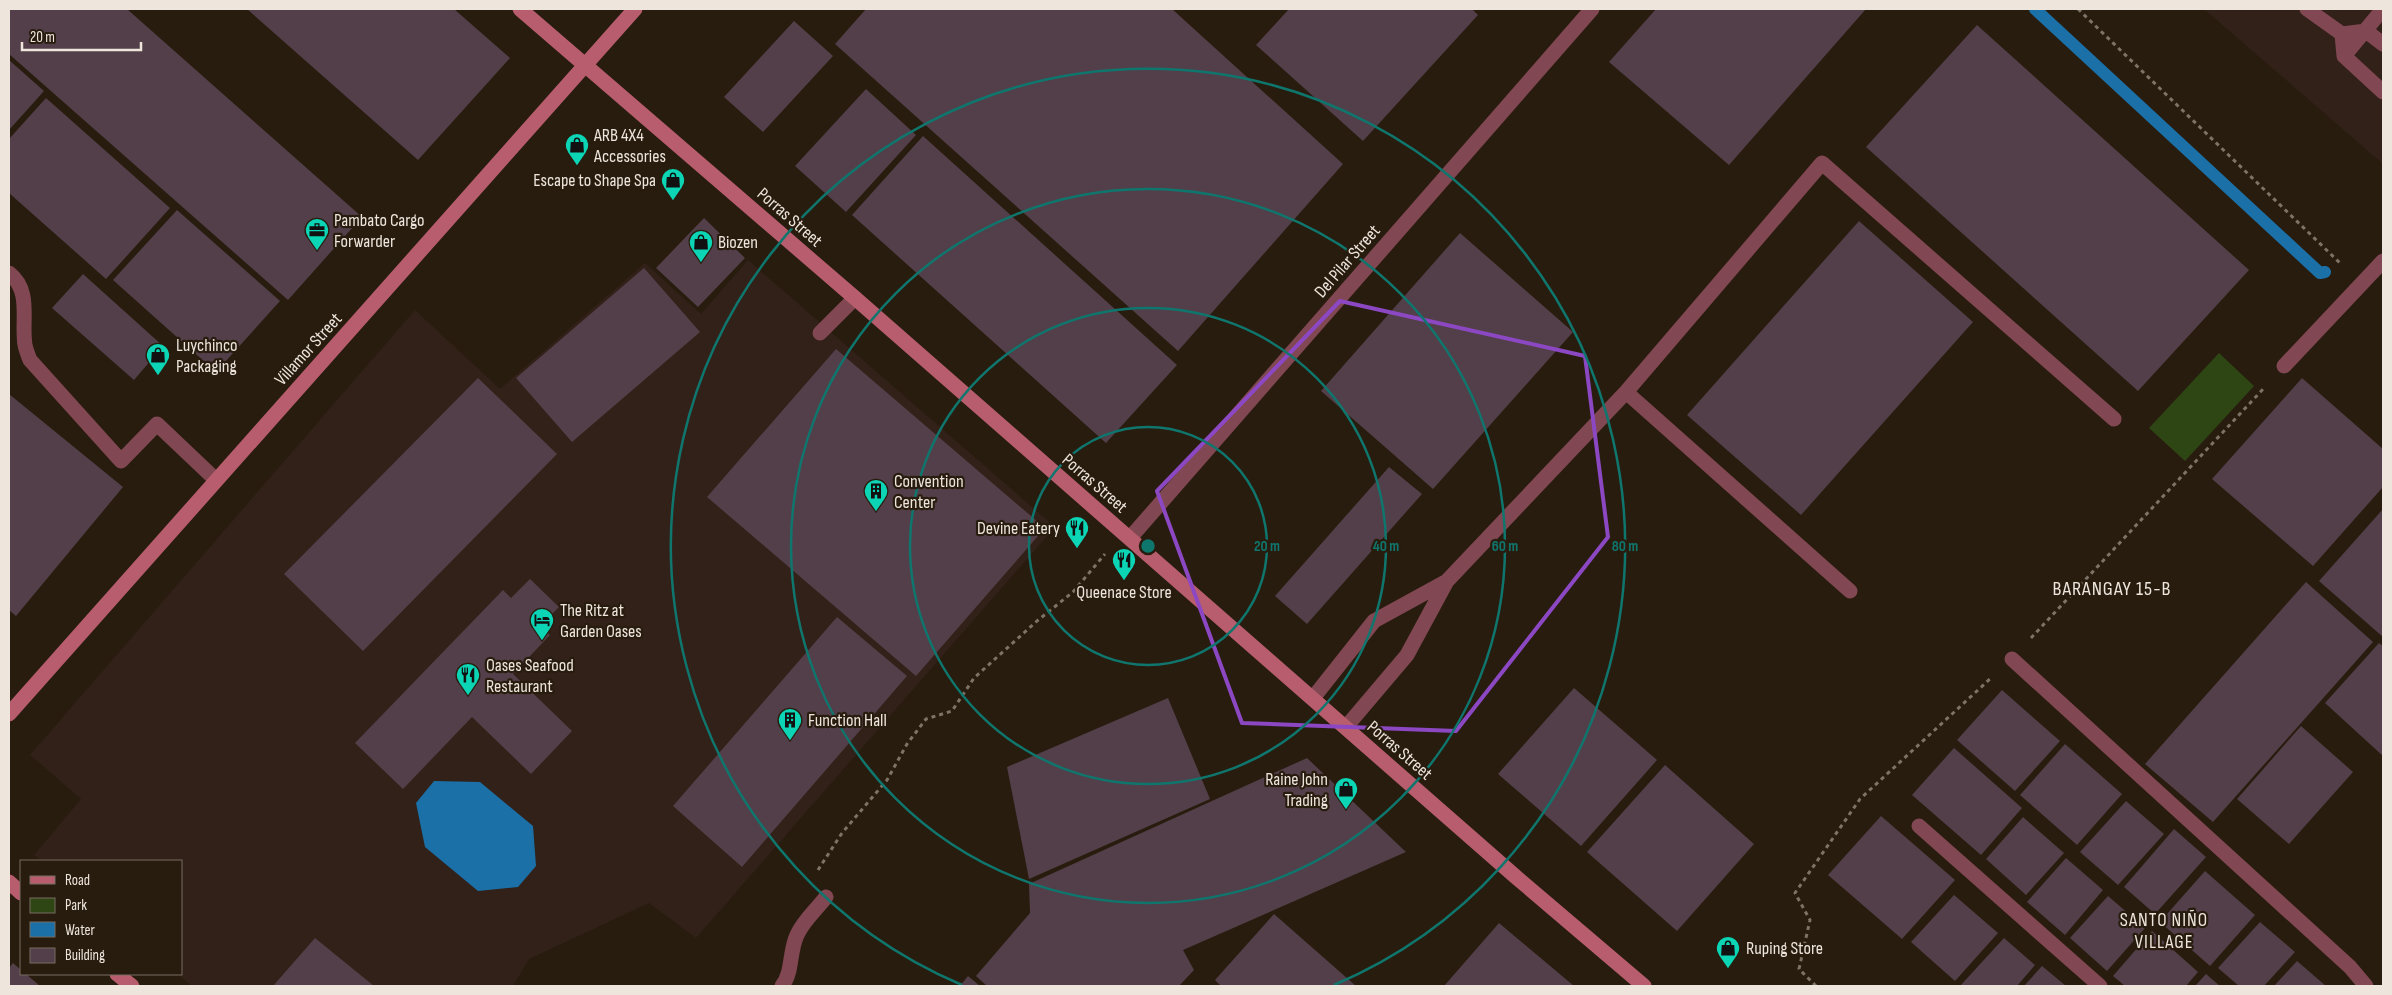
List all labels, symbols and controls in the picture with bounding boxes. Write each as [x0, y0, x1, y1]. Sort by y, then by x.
scale bar [22, 20, 141, 52]
text: 20 m [30, 28, 55, 47]
place label: ARB 4X4 Accessories [593, 125, 666, 167]
shop icon: ARB 4X4 Accessories [564, 132, 590, 166]
shop icon: Escape to Shape Spa [660, 167, 686, 201]
place label: Escape to Shape Spa [533, 170, 656, 191]
street label: Porras Street [753, 183, 827, 252]
place label: Pambato Cargo Forwarder [334, 210, 425, 252]
office icon: Pambato Cargo Forwarder [304, 217, 330, 251]
street label: Del Pilar Street [1310, 220, 1385, 302]
shop icon: Biozen [688, 229, 714, 263]
place label: Biozen [718, 232, 758, 253]
street label: Villamor Street [270, 308, 347, 390]
place label: Luychinco Packaging [176, 335, 238, 377]
shop icon: Luychinco Packaging [145, 342, 171, 376]
street label: Porras Street [1058, 449, 1132, 518]
place label: Convention Center [894, 471, 964, 513]
building icon: Convention Center [863, 478, 889, 512]
restaurant icon: Devine Eatery [1064, 515, 1090, 549]
place label: Devine Eatery [977, 518, 1060, 539]
centre of rings [1139, 537, 1157, 555]
text: 20 m [1254, 537, 1280, 556]
text: 40 m [1373, 537, 1399, 556]
text: 60 m [1492, 537, 1518, 556]
text: 80 m [1612, 537, 1638, 556]
restaurant icon: Queenace Store [1111, 547, 1137, 581]
district label: BARANGAY 15-B [2053, 577, 2171, 601]
place label: Queenace Store [1076, 582, 1172, 603]
place label: The Ritz at Garden Oases [560, 600, 642, 642]
hotel icon: The Ritz at Garden Oases [529, 607, 555, 641]
place label: Oases Seafood Restaurant [486, 655, 574, 697]
restaurant icon: Oases Seafood Restaurant [455, 662, 481, 696]
building icon: Function Hall [777, 707, 803, 741]
place label: Function Hall [808, 710, 887, 731]
street label: Porras Street [1363, 716, 1437, 785]
place label: Raine John Trading [1265, 769, 1328, 811]
shop icon: Raine John Trading [1333, 776, 1359, 810]
legend [20, 860, 182, 975]
text: Road [65, 871, 90, 890]
text: Park [65, 896, 87, 915]
district label: SANTO NIÑO VILLAGE [2120, 909, 2208, 954]
text: Water [65, 921, 96, 940]
shop icon: Ruping Store [1715, 935, 1741, 969]
place label: Ruping Store [1746, 938, 1823, 959]
text: Building [65, 946, 105, 965]

